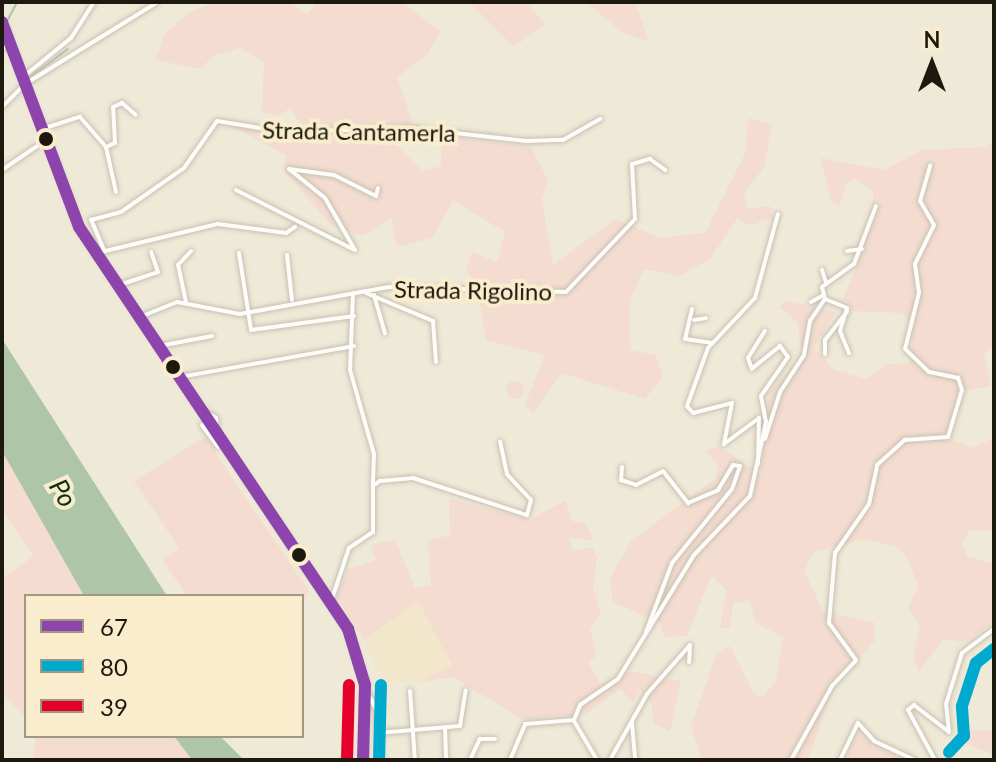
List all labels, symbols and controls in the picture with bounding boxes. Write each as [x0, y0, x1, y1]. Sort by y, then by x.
north arrow [892, 24, 972, 104]
text: N [924, 26, 940, 53]
street label: Strada Cantamerla [262, 115, 456, 147]
unlabelled marker [38, 131, 54, 147]
street label: Strada Rigolino [394, 274, 552, 306]
unlabelled marker [165, 359, 181, 375]
water label: Po [43, 473, 83, 513]
unlabelled marker [291, 547, 307, 563]
legend [24, 594, 304, 738]
text: 67 [100, 612, 128, 641]
text: 80 [100, 652, 128, 681]
text: 39 [100, 692, 128, 721]

